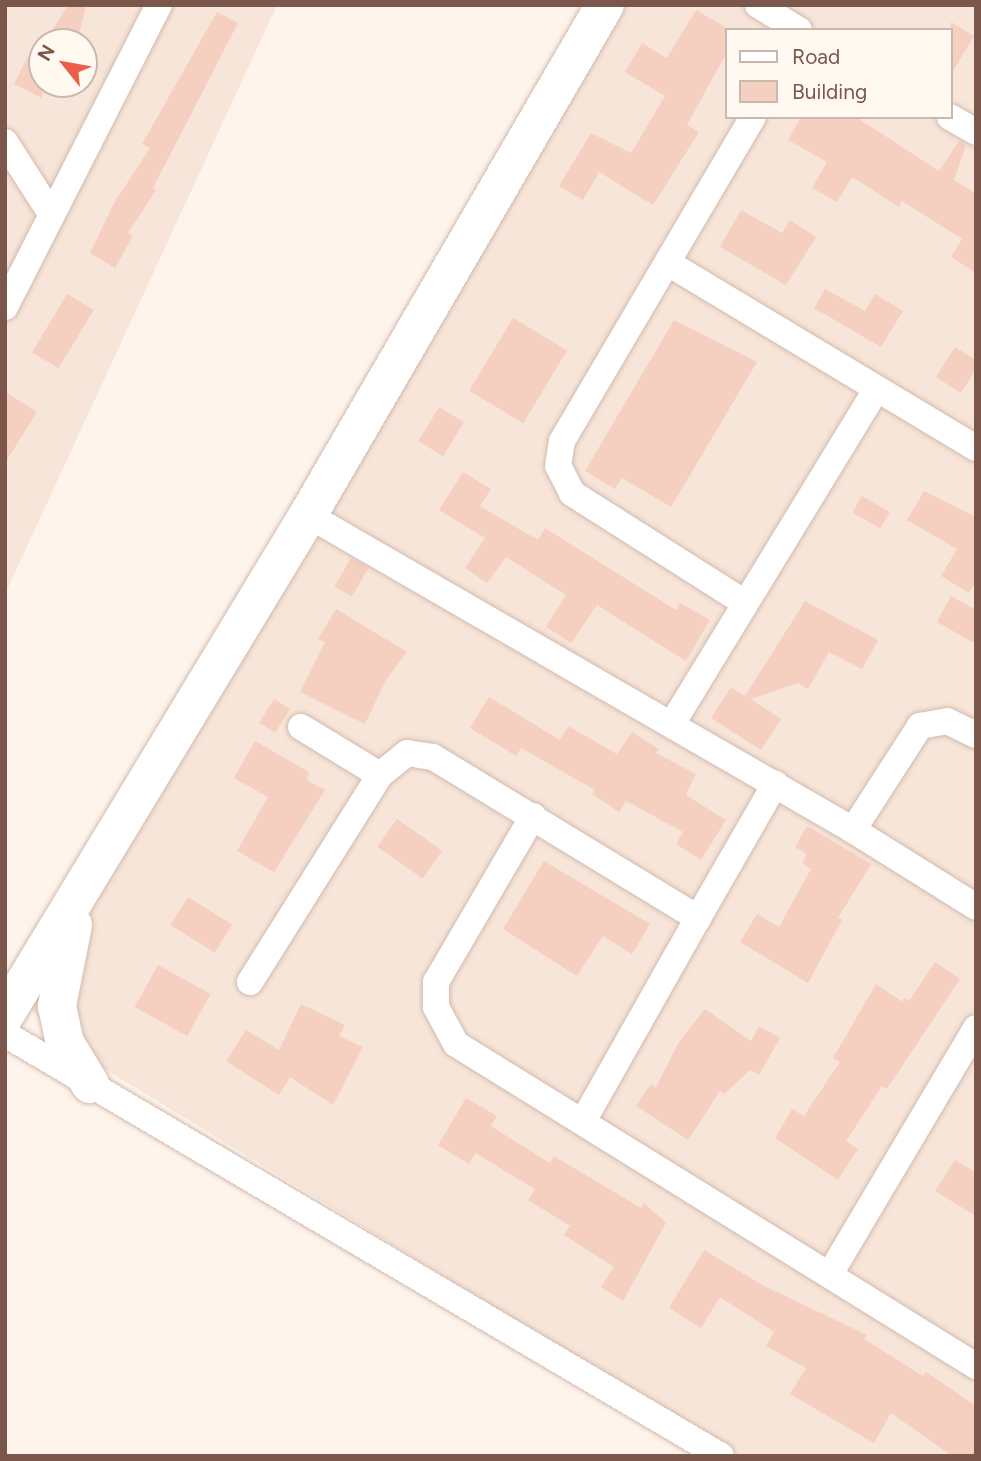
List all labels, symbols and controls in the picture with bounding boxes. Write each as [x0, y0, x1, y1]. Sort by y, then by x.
north arrow [28, 28, 98, 98]
legend [726, 28, 953, 119]
text: N [33, 41, 60, 65]
text: Road [792, 44, 840, 69]
text: Building [792, 79, 867, 104]

